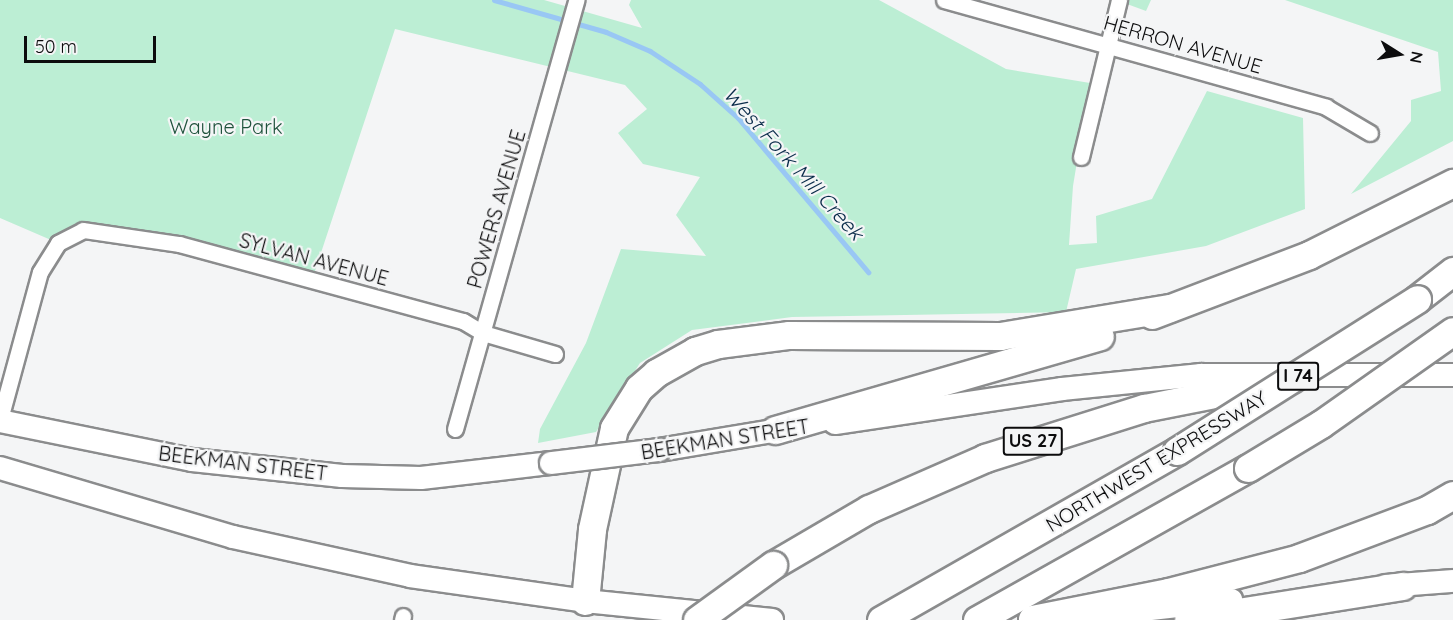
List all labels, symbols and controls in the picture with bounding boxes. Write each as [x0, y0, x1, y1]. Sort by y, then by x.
street label: HERRON AVENUE [1101, 10, 1265, 78]
scale bar [27, 24, 159, 62]
north arrow [1369, 24, 1429, 84]
text: 50 m [35, 35, 77, 58]
text: N [1406, 50, 1428, 65]
water label: West Fork Mill Creek [719, 81, 869, 245]
park label: Wayne Park [169, 114, 283, 138]
street label: POWERS AVENUE [462, 127, 530, 291]
street label: SYLVAN AVENUE [237, 228, 391, 290]
road number: I 74 [1277, 361, 1319, 391]
street label: NORTHWEST EXPRESSWAY [1041, 385, 1271, 537]
street label: BEEKMAN STREET [639, 414, 811, 464]
road number: US 27 [1002, 426, 1064, 456]
street label: BEEKMAN STREET [157, 441, 329, 485]

